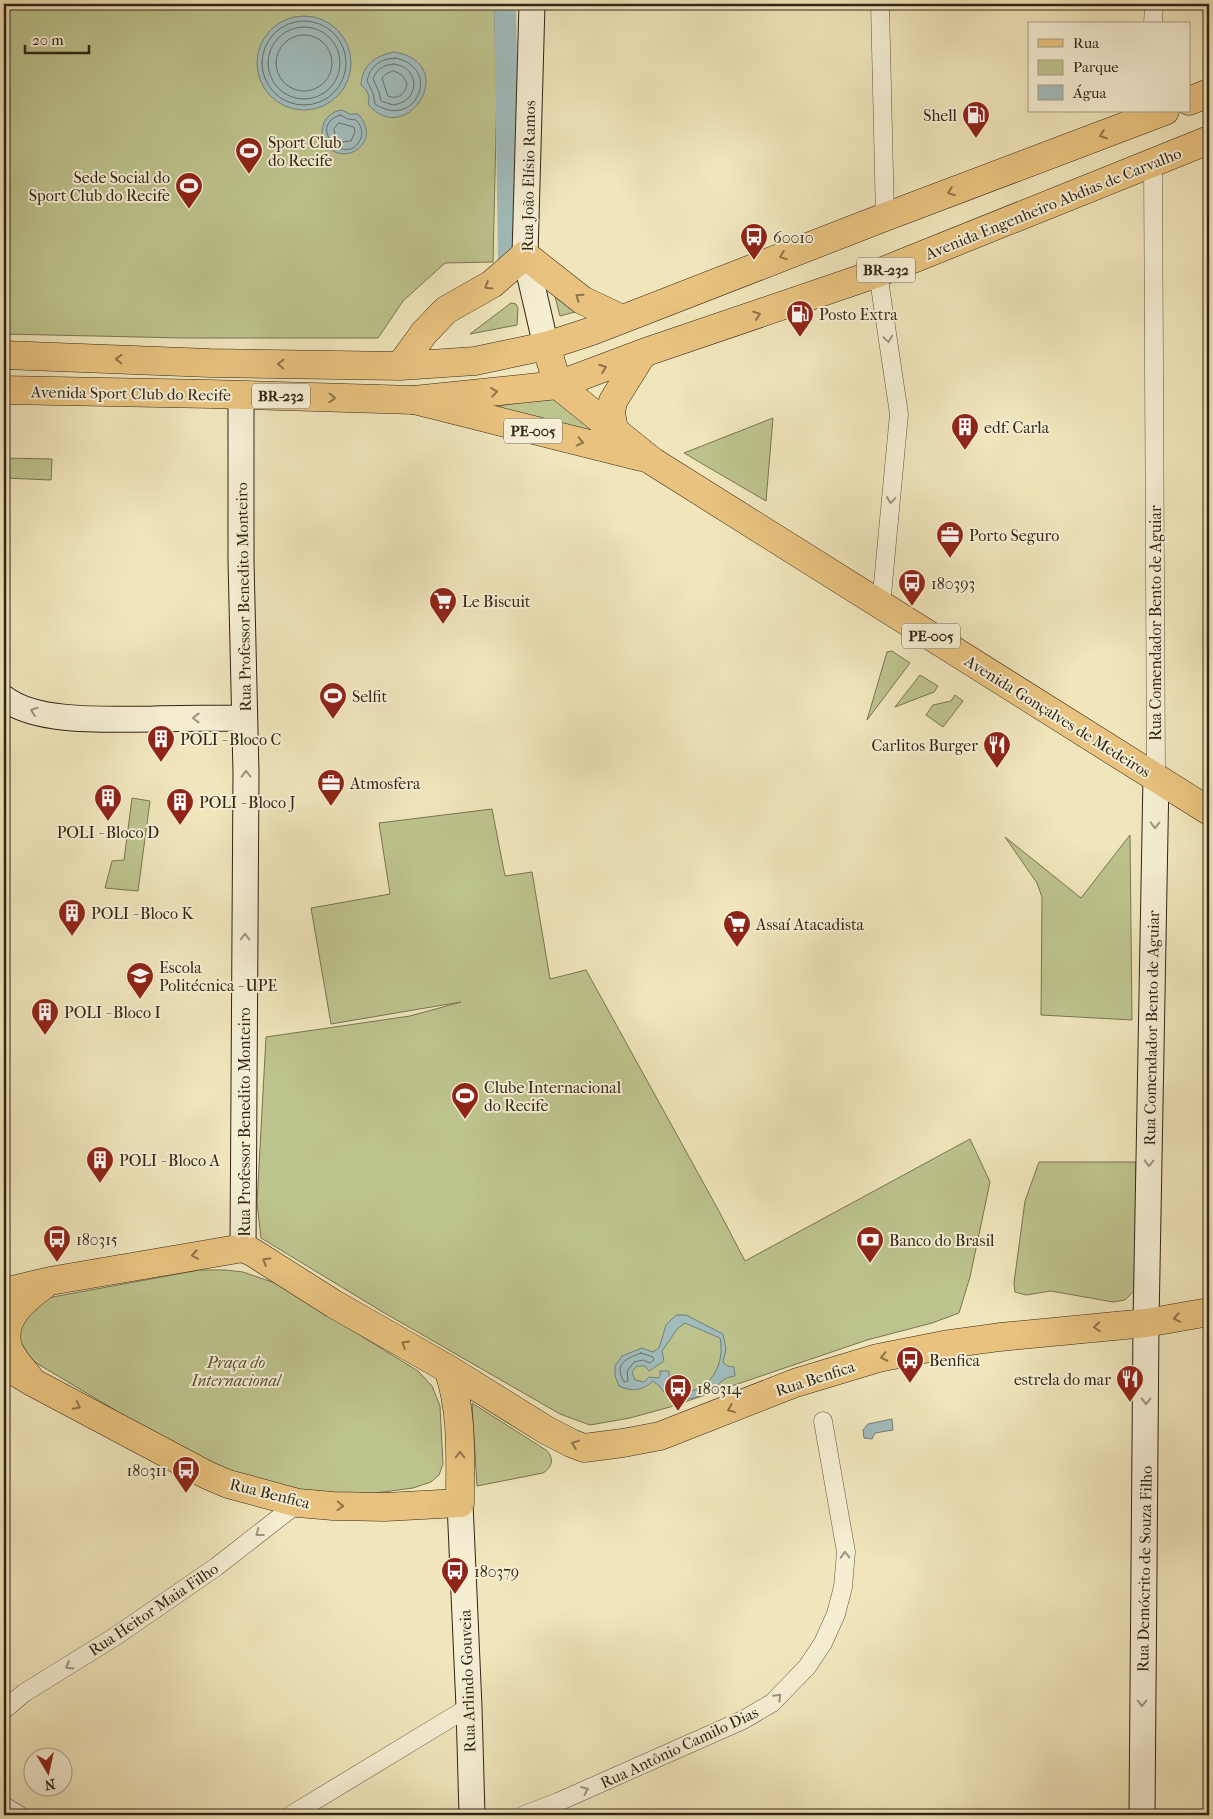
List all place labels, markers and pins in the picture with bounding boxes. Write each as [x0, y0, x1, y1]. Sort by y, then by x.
fuel station icon: Shell [961, 100, 991, 139]
place label: Shell [923, 106, 958, 125]
place label: Sport Club do Recife [268, 133, 341, 170]
sports icon: Sport Club do Recife [234, 136, 264, 175]
place label: Sede Social do Sport Club do Recife [29, 168, 170, 205]
sports icon: Sede Social do Sport Club do Recife [174, 171, 204, 210]
bus stop icon: 60010 [739, 222, 769, 261]
place label: 60010 [773, 228, 814, 247]
fuel station icon: Posto Extra [785, 299, 815, 338]
place label: Posto Extra [819, 305, 898, 324]
building icon: edf. Carla [950, 412, 980, 451]
place label: edf. Carla [984, 418, 1050, 437]
office icon: Porto Seguro [935, 520, 965, 559]
place label: Porto Seguro [969, 526, 1059, 545]
bus stop icon: 180393 [897, 568, 927, 607]
place label: 180393 [931, 574, 975, 593]
supermarket icon: Le Biscuit [428, 586, 458, 625]
place label: Le Biscuit [462, 592, 531, 611]
sports icon: Selfit [318, 681, 348, 720]
place label: Selfit [352, 687, 387, 706]
building icon: POLI - Bloco C [146, 724, 176, 763]
place label: POLI - Bloco C [180, 730, 281, 749]
restaurant icon: Carlitos Burger [982, 730, 1012, 769]
place label: Carlitos Burger [871, 736, 978, 755]
office icon: Atmosfera [316, 768, 346, 807]
place label: Atmosfera [349, 774, 421, 793]
building icon: POLI - Bloco D [93, 783, 123, 822]
building icon: POLI - Bloco J [165, 787, 195, 826]
place label: POLI - Bloco J [199, 793, 295, 812]
place label: POLI - Bloco D [57, 823, 159, 842]
building icon: POLI - Bloco K [57, 898, 87, 937]
place label: POLI - Bloco K [91, 904, 194, 923]
supermarket icon: Assaí Atacadista [722, 909, 752, 948]
place label: Assaí Atacadista [755, 915, 865, 934]
place label: Escola Politécnica - UPE [159, 958, 277, 995]
school or university icon: Escola Politécnica - UPE [125, 961, 155, 1000]
building icon: POLI - Bloco I [30, 997, 60, 1036]
place label: POLI - Bloco I [64, 1003, 161, 1022]
place label: Clube Internacional do Recife [484, 1078, 622, 1115]
sports icon: Clube Internacional do Recife [450, 1081, 480, 1120]
building icon: POLI - Bloco A [85, 1145, 115, 1184]
place label: POLI - Bloco A [119, 1151, 220, 1170]
bus stop icon: 180315 [42, 1224, 72, 1263]
bank icon: Banco do Brasil [855, 1225, 885, 1264]
place label: 180315 [76, 1230, 118, 1249]
place label: Banco do Brasil [889, 1231, 995, 1250]
bus stop icon: Benfica [895, 1345, 925, 1384]
place label: Benfica [929, 1351, 981, 1370]
restaurant icon: estrela do mar [1115, 1364, 1145, 1403]
place label: estrela do mar [1014, 1370, 1111, 1389]
bus stop icon: 180314 [663, 1373, 693, 1412]
place label: 180314 [697, 1379, 742, 1398]
bus stop icon: 180311 [171, 1455, 201, 1494]
place label: 180311 [126, 1461, 167, 1480]
bus stop icon: 180379 [440, 1556, 470, 1595]
place label: 180379 [474, 1562, 519, 1581]

